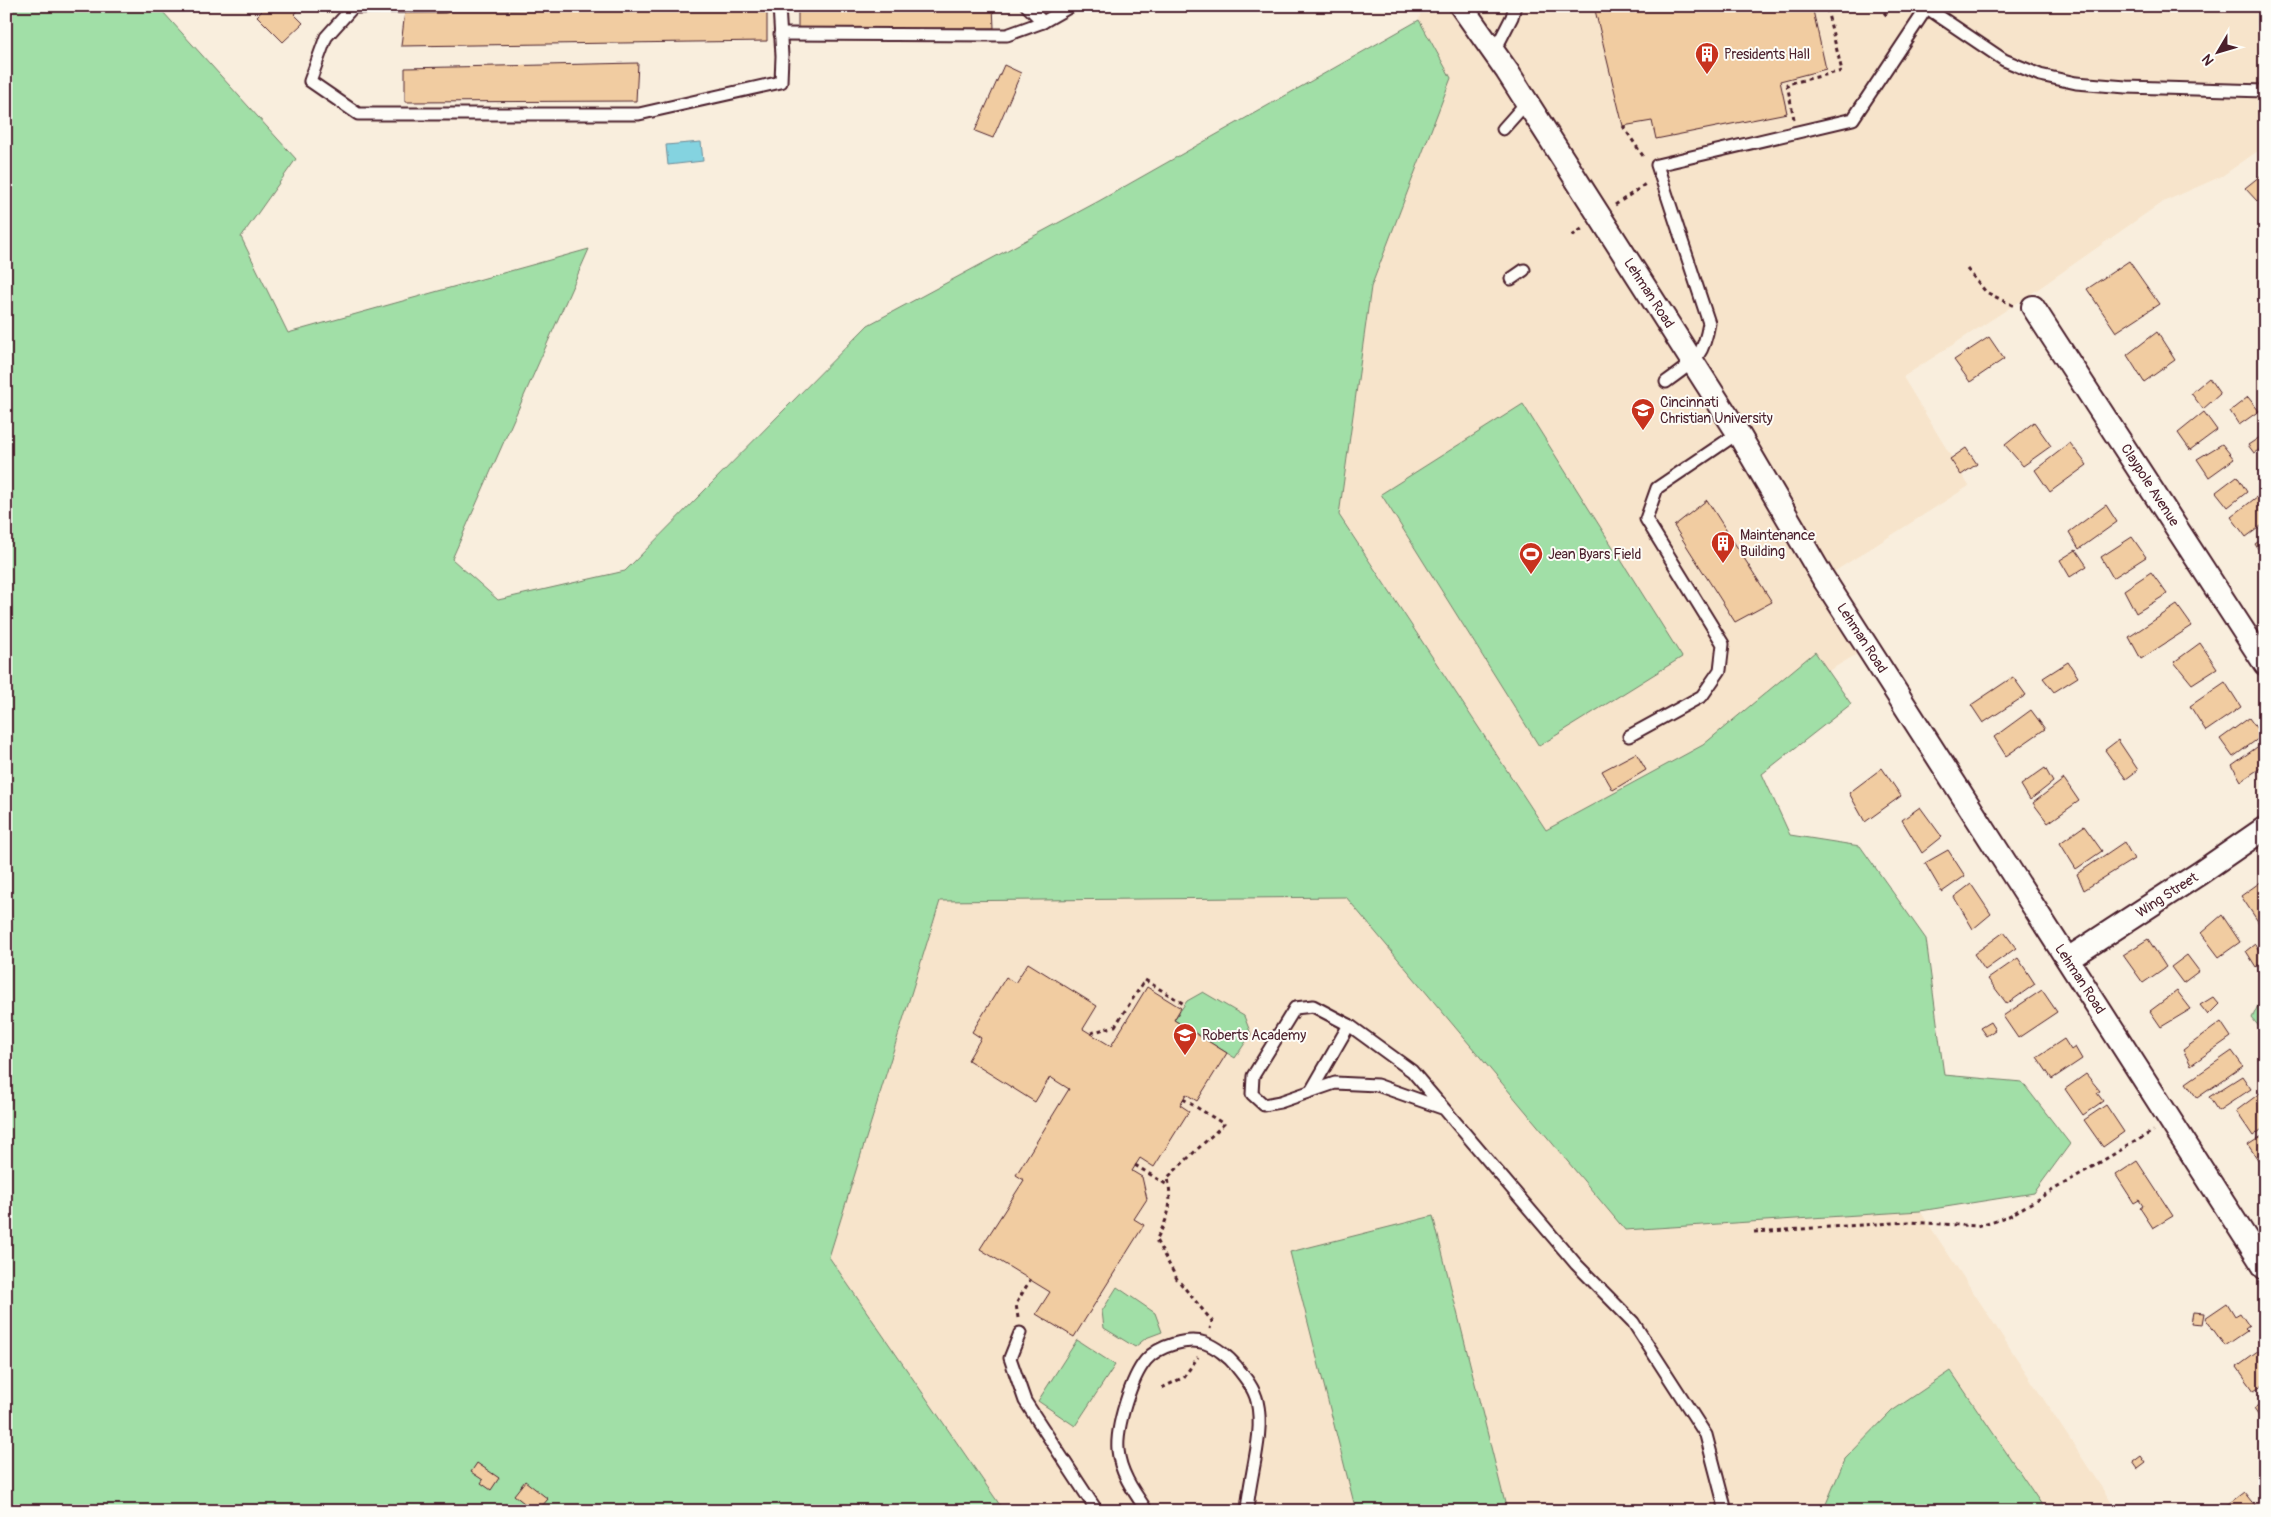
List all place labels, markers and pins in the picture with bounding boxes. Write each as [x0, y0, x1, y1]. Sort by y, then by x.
building icon: Presidents Hall [1694, 41, 1720, 75]
place label: Presidents Hall [1724, 46, 1810, 63]
place label: Cincinnati Christian University [1660, 394, 1773, 427]
school or university icon: Cincinnati Christian University [1630, 397, 1656, 431]
place label: Maintenance Building [1740, 527, 1815, 560]
building icon: Maintenance Building [1710, 530, 1736, 564]
sports icon: Jean Byars Field [1518, 541, 1544, 575]
place label: Jean Byars Field [1548, 546, 1642, 563]
school or university icon: Roberts Academy [1172, 1022, 1198, 1056]
place label: Roberts Academy [1202, 1027, 1306, 1044]

